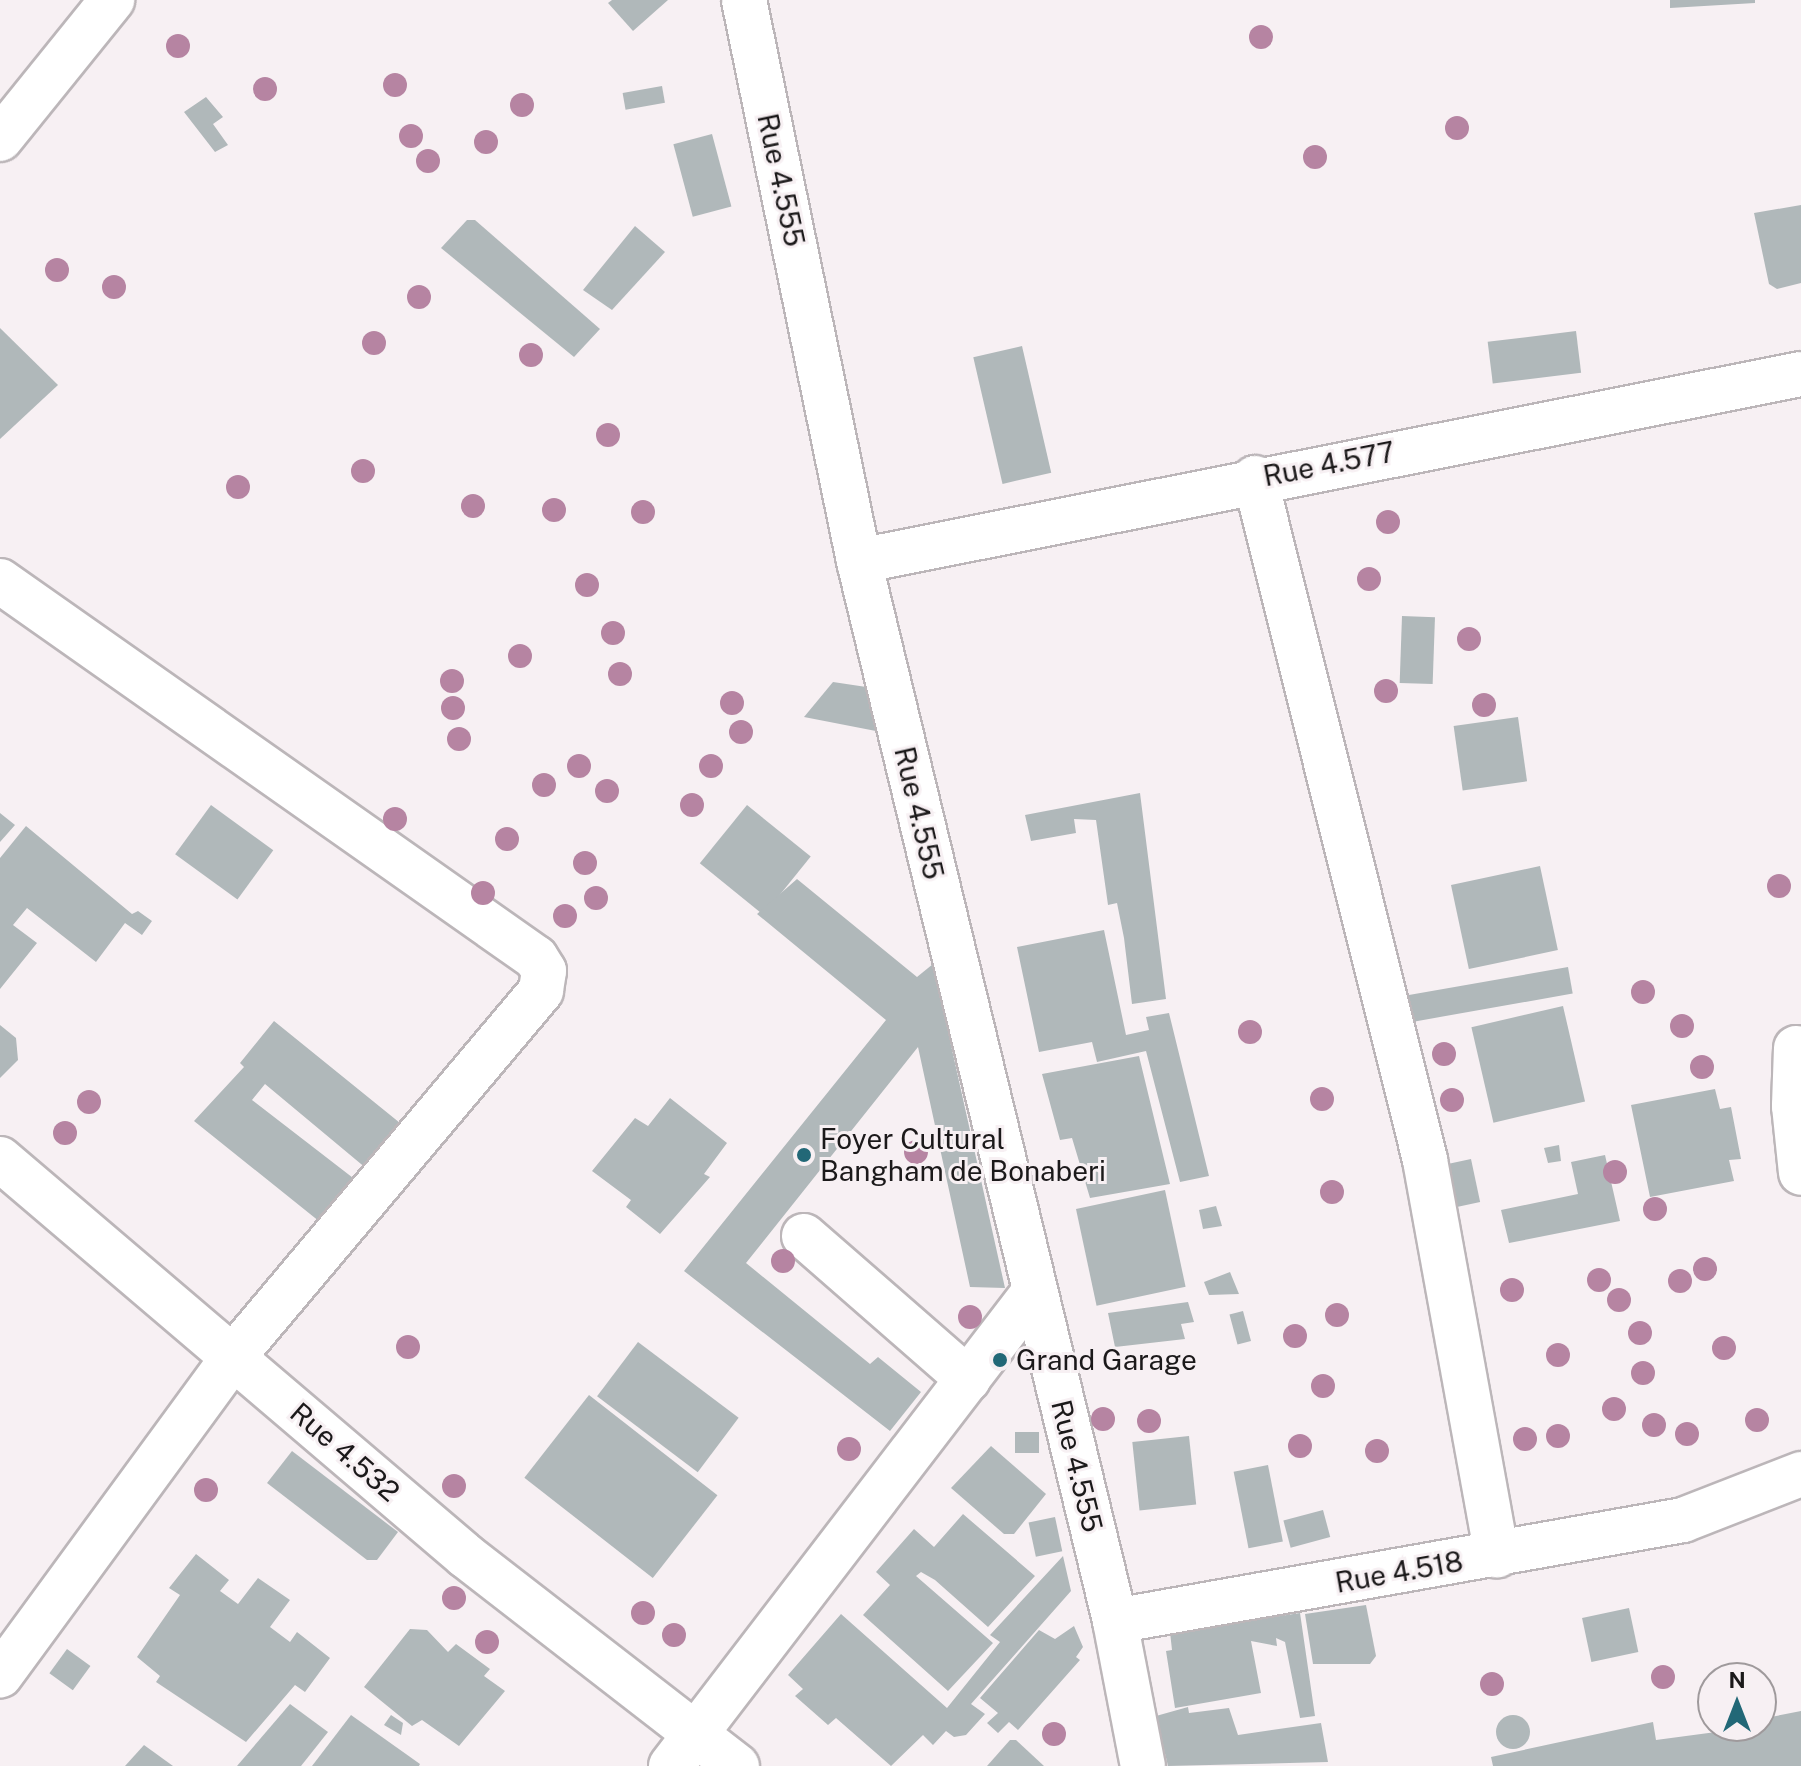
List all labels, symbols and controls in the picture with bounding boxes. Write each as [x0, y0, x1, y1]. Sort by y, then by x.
street label: Rue 4.555 [750, 110, 812, 250]
street label: Rue 4.577 [1260, 435, 1398, 493]
street label: Rue 4.555 [887, 743, 951, 883]
place label: Foyer Cultural Bangham de Bonaberi [820, 1122, 1107, 1188]
marker: Foyer Cultural Bangham de Bonaberi [795, 1146, 813, 1164]
place label: Grand Garage [1016, 1343, 1197, 1377]
marker: Grand Garage [991, 1351, 1009, 1369]
street label: Rue 4.532 [283, 1395, 407, 1509]
street label: Rue 4.555 [1044, 1396, 1110, 1536]
street label: Rue 4.518 [1333, 1544, 1465, 1600]
north arrow [1697, 1662, 1777, 1742]
text: N [1728, 1667, 1746, 1693]

